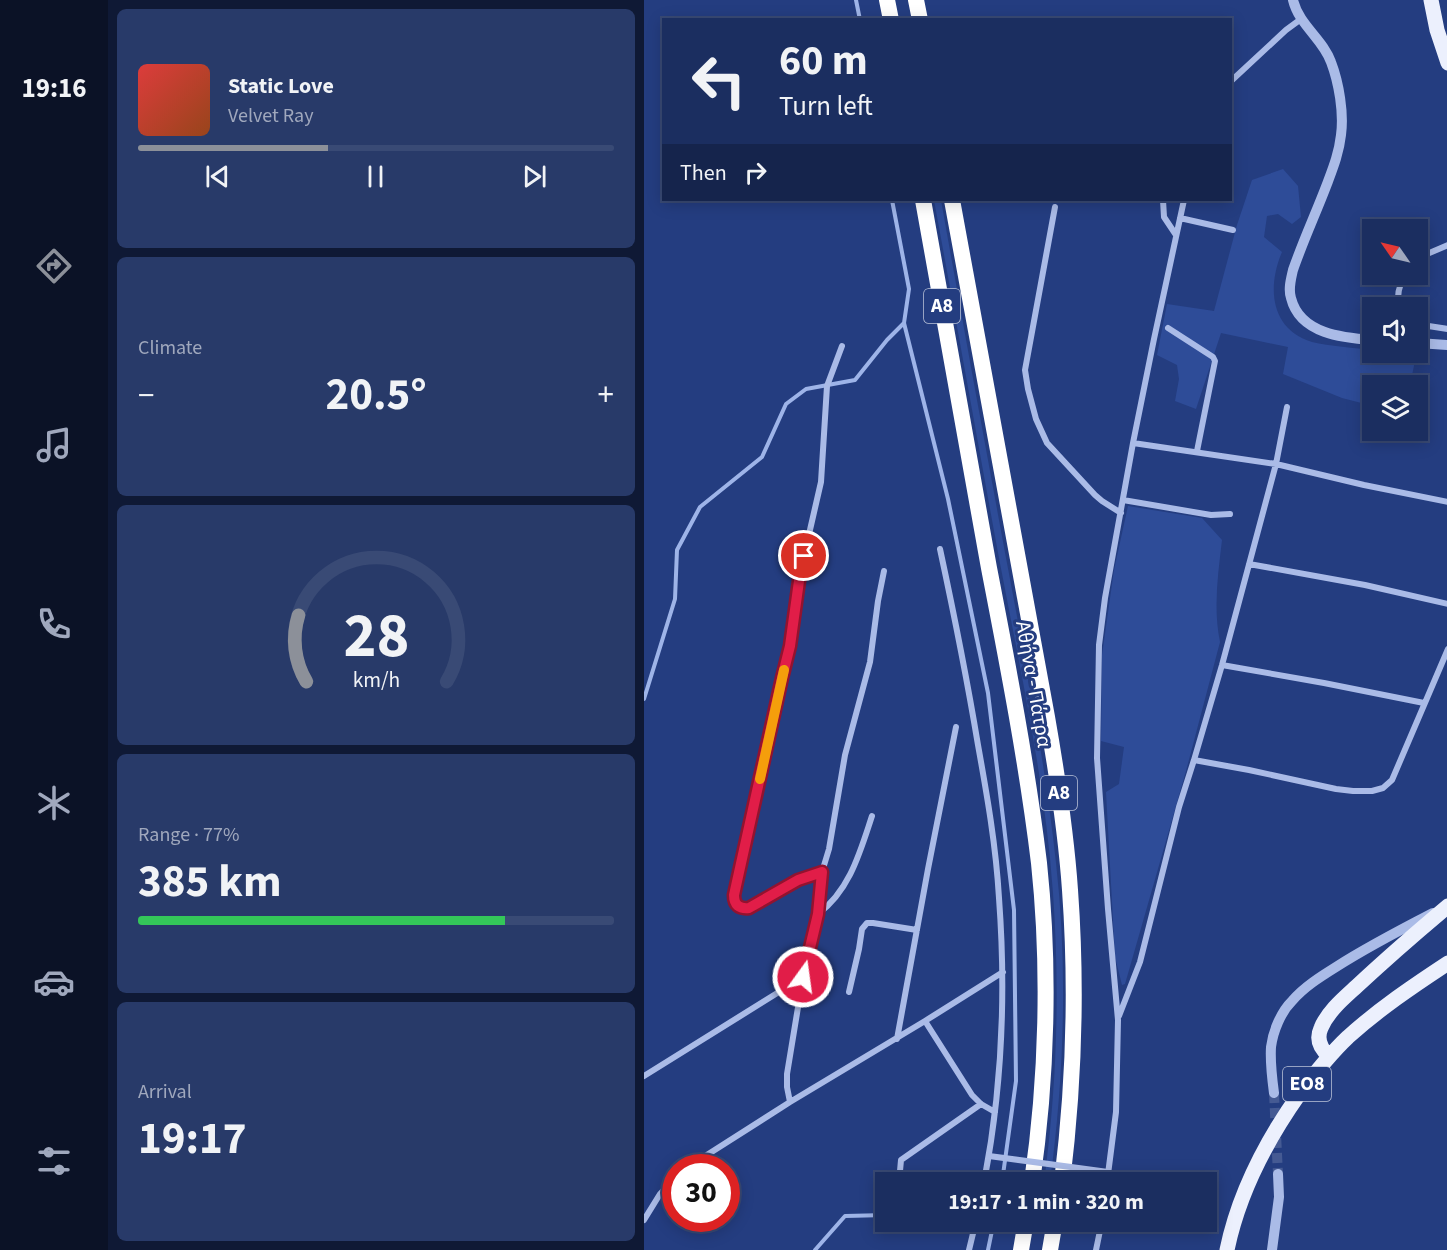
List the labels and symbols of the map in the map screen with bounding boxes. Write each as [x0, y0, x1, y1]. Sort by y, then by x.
north arrow [1362, 219, 1428, 285]
road number: Α8 [924, 289, 960, 323]
pin [778, 530, 829, 581]
street label: Αθήνα - Πάτρα [1008, 618, 1060, 750]
road number: Α8 [1041, 776, 1077, 810]
position arrow [771, 945, 835, 1009]
road number: ΕΟ8 [1283, 1067, 1331, 1101]
speed limit sign: 30 [662, 1154, 740, 1232]

